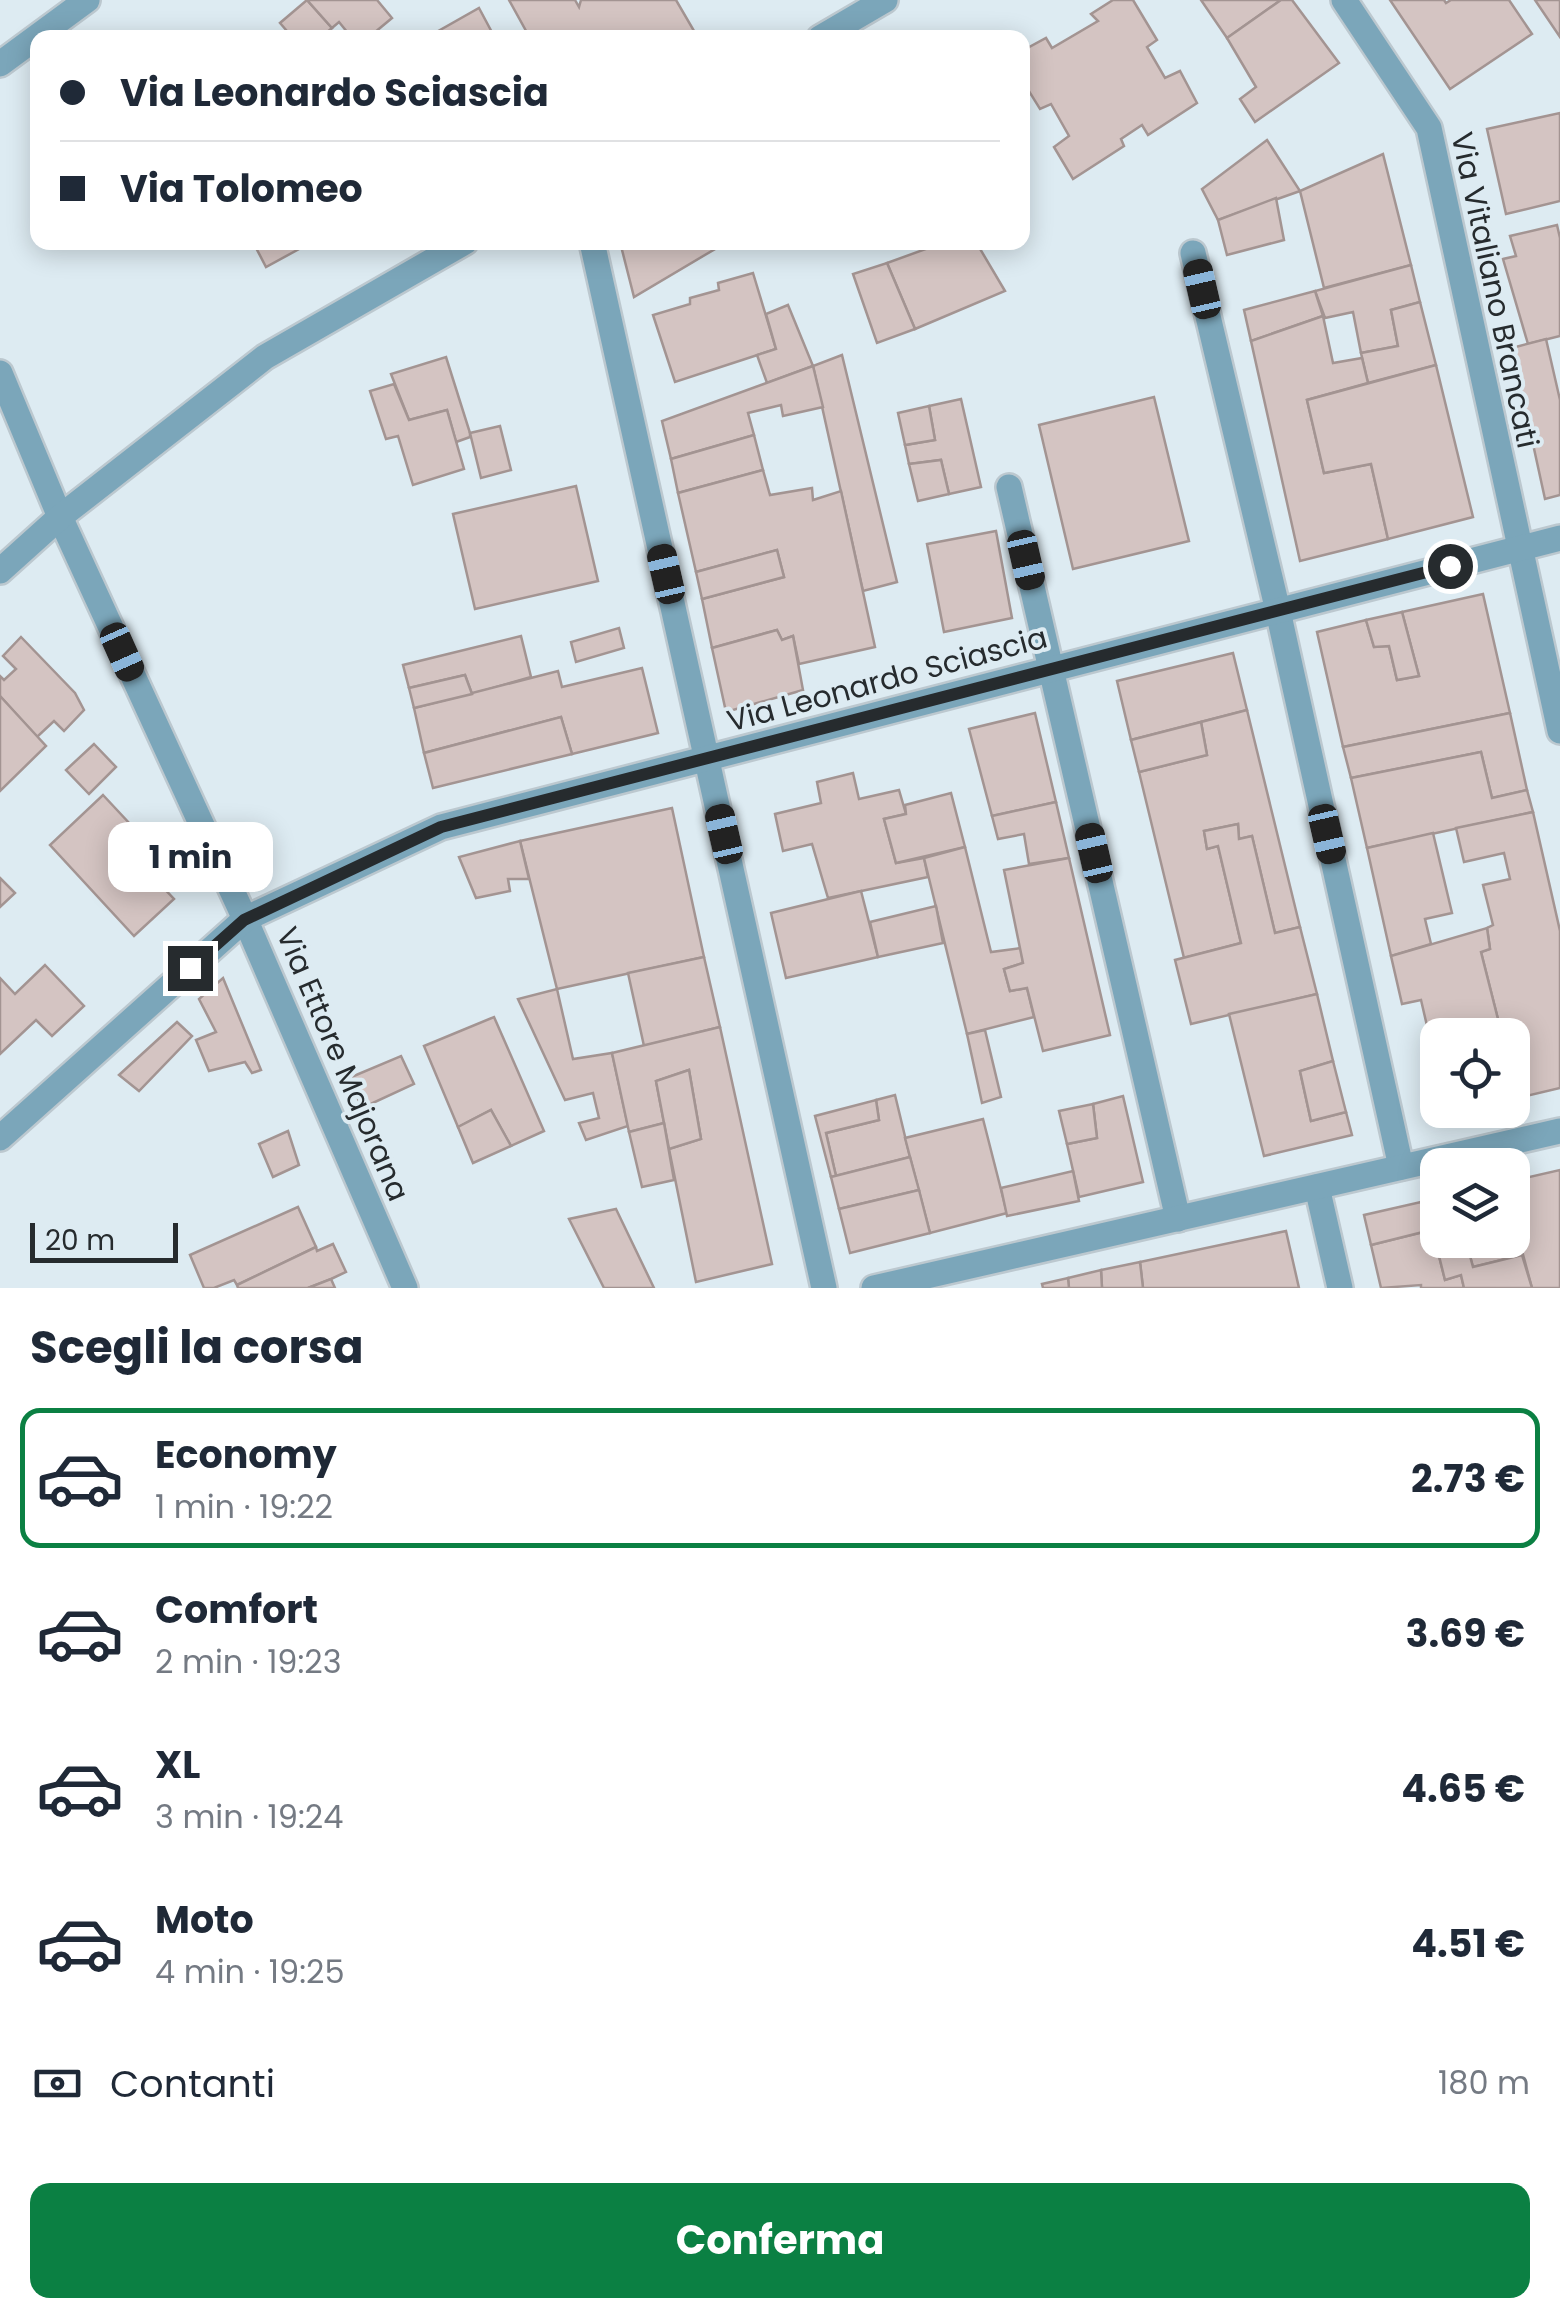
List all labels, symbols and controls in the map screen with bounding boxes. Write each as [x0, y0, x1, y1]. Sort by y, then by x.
text: Via Leonardo Sciascia [120, 66, 549, 119]
street label: Via Vitaliano Brancati [1440, 128, 1550, 452]
text: Via Tolomeo [120, 162, 363, 215]
car [1181, 256, 1223, 322]
car [1005, 527, 1047, 593]
car [645, 541, 687, 607]
route start [1428, 544, 1473, 589]
street label: Via Leonardo Sciascia [722, 616, 1052, 742]
car [96, 618, 148, 686]
car [703, 801, 745, 867]
car [1306, 801, 1348, 867]
car [1073, 820, 1115, 886]
callout: 1 min [108, 823, 272, 893]
text: 1 min [149, 834, 232, 879]
street label: Via Ettore Majorana [266, 920, 420, 1208]
route end [168, 946, 213, 991]
map controls [1420, 1018, 1530, 1258]
button: locate [1420, 1018, 1530, 1128]
button: layers [1420, 1148, 1530, 1258]
scale bar [30, 1218, 178, 1262]
text: 20 m [45, 1221, 115, 1260]
text: Scegli la corsa [30, 1316, 363, 1379]
text: Economy [155, 1428, 337, 1481]
icon: car [35, 1433, 125, 1523]
text: 2.73 € [1411, 1452, 1525, 1505]
text: 1 min · 19:22 [155, 1484, 333, 1529]
text: Comfort [155, 1583, 318, 1636]
icon: car [35, 1588, 125, 1678]
text: 3.69 € [1405, 1607, 1525, 1660]
text: 2 min · 19:23 [155, 1639, 342, 1684]
text: XL [155, 1738, 200, 1791]
icon: car [35, 1743, 125, 1833]
text: 4.65 € [1401, 1762, 1525, 1815]
text: 3 min · 19:24 [155, 1794, 343, 1839]
text: Moto [155, 1893, 254, 1946]
icon: car [35, 1898, 125, 1988]
text: 4.51 € [1411, 1917, 1525, 1970]
text: 4 min · 19:25 [155, 1949, 345, 1994]
icon: cash [30, 2056, 85, 2111]
text: Contanti [110, 2057, 275, 2110]
text: 180 m [1438, 2060, 1530, 2105]
button: Conferma [30, 2183, 1530, 2298]

